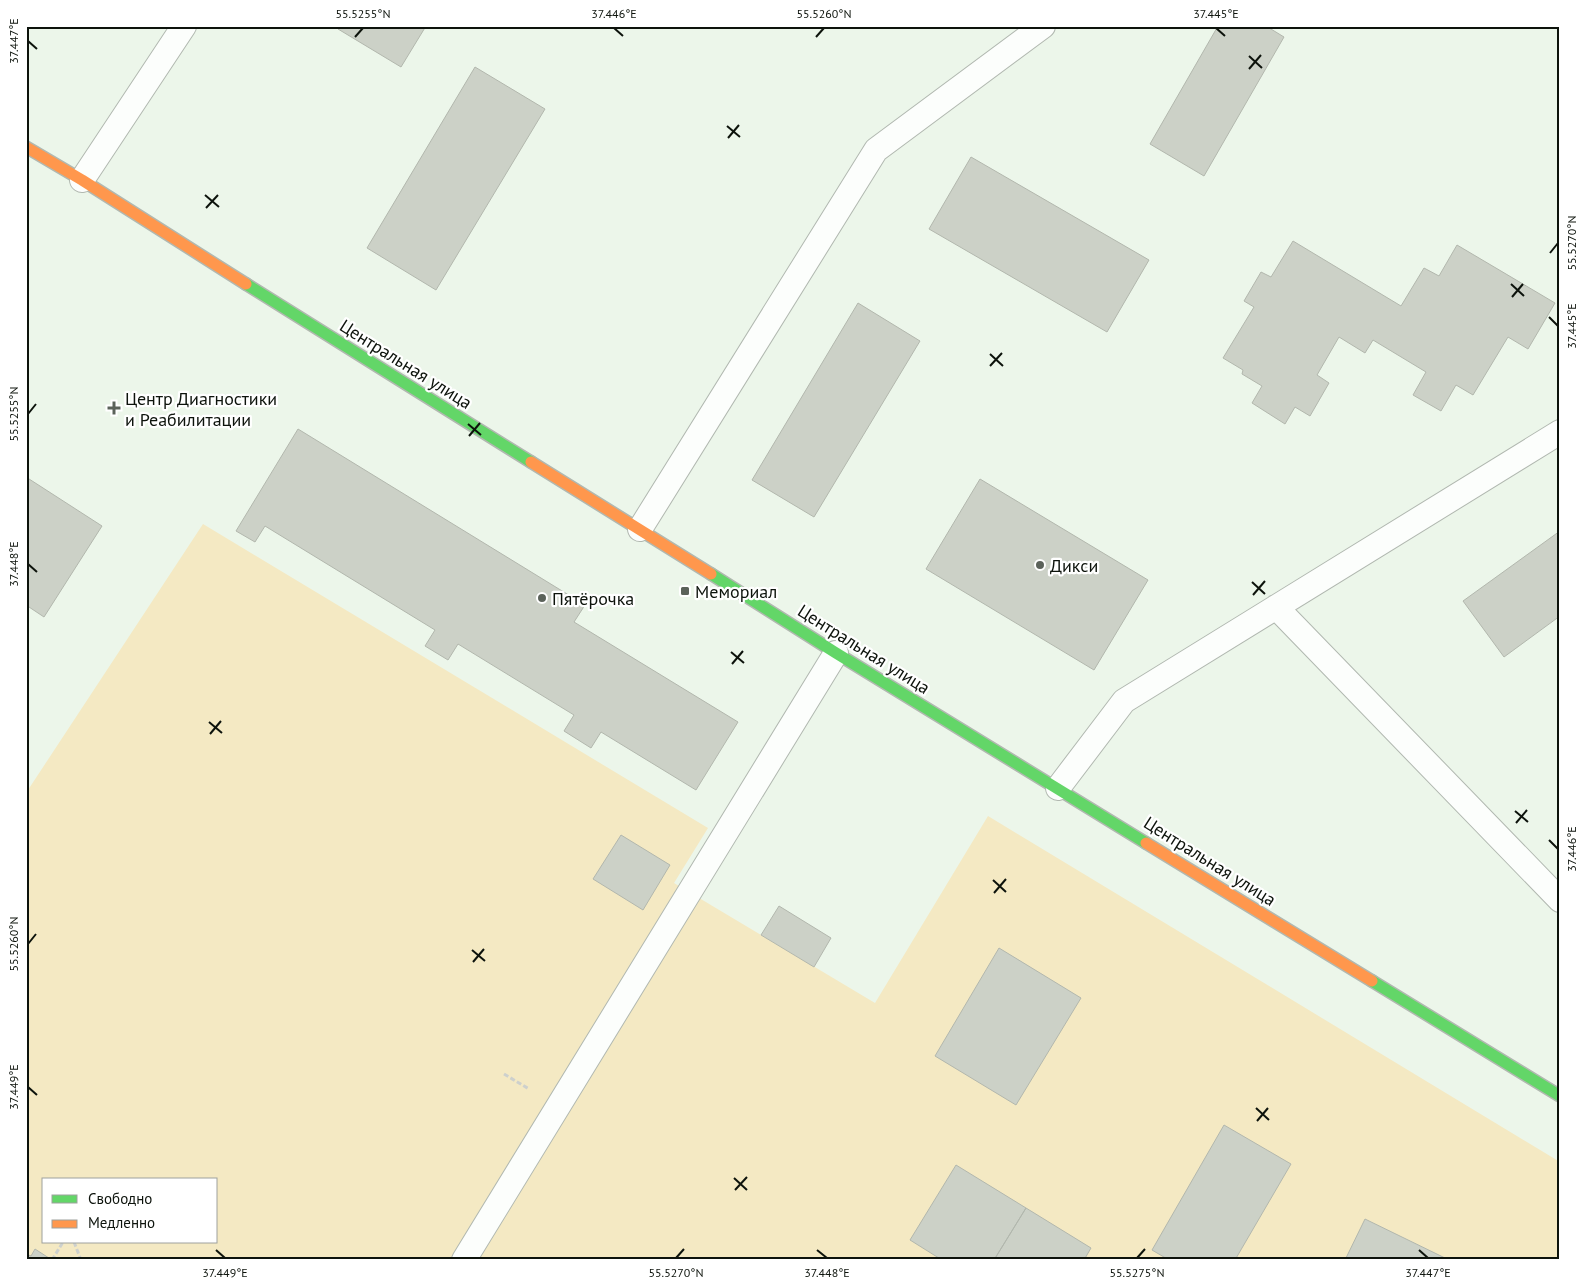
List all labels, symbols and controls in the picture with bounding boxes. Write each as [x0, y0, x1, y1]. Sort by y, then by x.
text: 55.5255°N [336, 6, 390, 21]
text: 37.446°E [591, 6, 637, 21]
text: 55.5260°N [797, 6, 851, 21]
text: 37.445°E [1193, 6, 1239, 21]
text: 37.447°E [6, 18, 21, 64]
text: 55.5270°N [1564, 216, 1579, 270]
text: 37.445°E [1564, 303, 1579, 349]
street label: Центральная улица [336, 314, 476, 414]
text: 55.5255°N [6, 387, 21, 441]
place label: Центр Диагностики и Реабилитации [125, 387, 277, 431]
marker: Центр Диагностики и Реабилитации [107, 401, 121, 415]
text: 37.448°E [6, 541, 21, 587]
place label: Дикси [1050, 554, 1098, 577]
marker: Дикси [1034, 559, 1046, 571]
place label: Мемориал [695, 580, 777, 603]
marker: Мемориал [679, 585, 691, 597]
place label: Пятёрочка [552, 587, 634, 610]
marker: Пятёрочка [536, 592, 548, 604]
street label: Центральная улица [794, 599, 934, 699]
street label: Центральная улица [1140, 811, 1280, 911]
text: 37.446°E [1564, 826, 1579, 872]
text: 55.5260°N [6, 917, 21, 971]
text: 37.449°E [6, 1064, 21, 1110]
legend [42, 1178, 218, 1244]
text: Свободно [88, 1189, 152, 1208]
text: Медленно [88, 1213, 155, 1232]
text: 37.449°E [202, 1265, 248, 1280]
text: 55.5270°N [649, 1265, 703, 1280]
text: 37.448°E [804, 1265, 850, 1280]
text: 55.5275°N [1110, 1265, 1164, 1280]
text: 37.447°E [1405, 1265, 1451, 1280]

